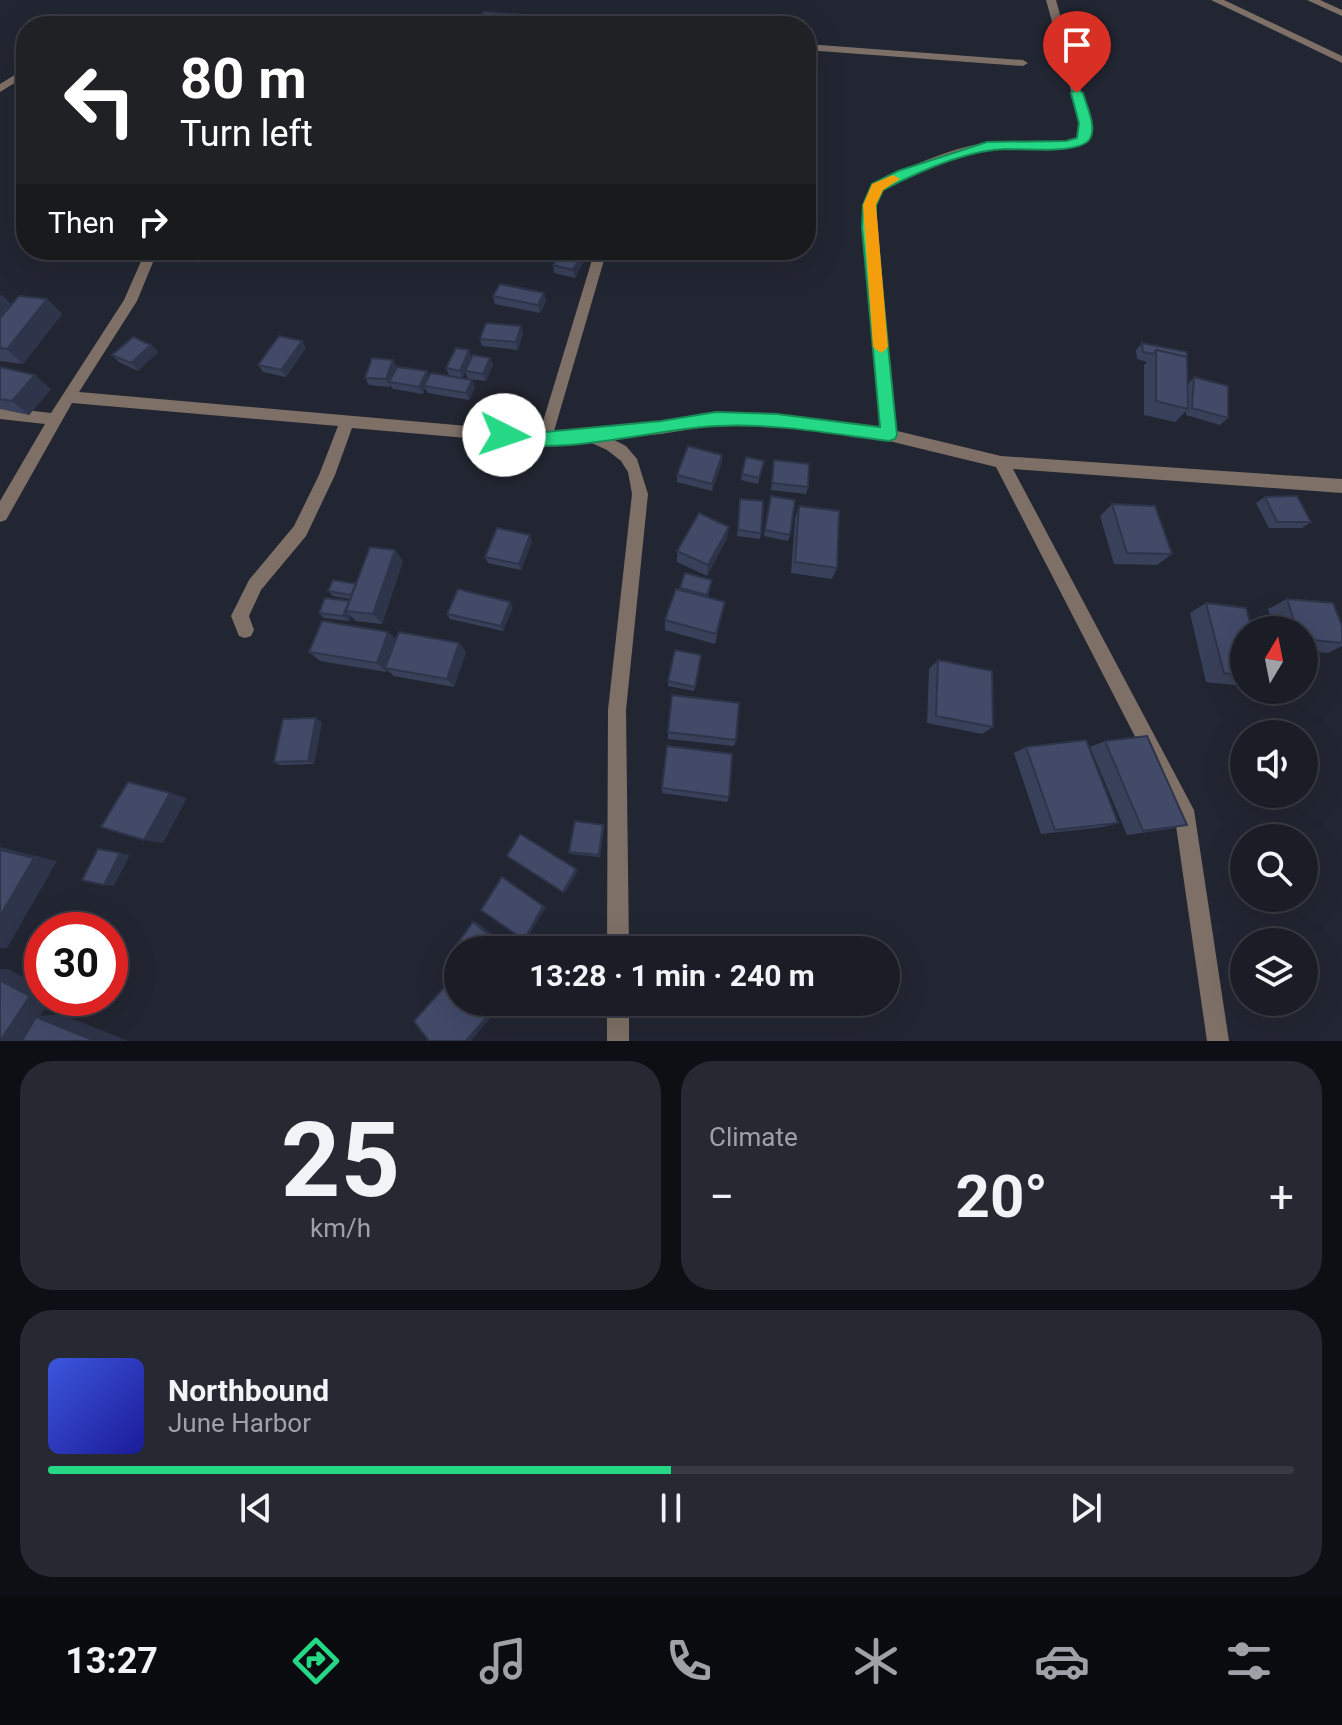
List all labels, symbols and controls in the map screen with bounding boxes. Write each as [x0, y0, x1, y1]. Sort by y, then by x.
pin [1043, 11, 1111, 93]
icon: arrive [1055, 23, 1099, 67]
text: 80 m [180, 46, 307, 112]
icon: left [48, 48, 152, 152]
text: Turn left [180, 113, 313, 155]
icon: right [131, 200, 175, 244]
text: Then [48, 205, 115, 240]
position arrow [462, 393, 546, 477]
north arrow [1230, 616, 1318, 704]
map controls [1230, 616, 1318, 1016]
button: sound [1230, 720, 1318, 808]
button: search [1230, 824, 1318, 912]
speed limit sign: 30 [24, 912, 128, 1016]
button: layers [1230, 928, 1318, 1016]
text: 13:28 · 1 min · 240 m [529, 958, 815, 993]
text: 25 [281, 1100, 400, 1221]
text: Climate [709, 1122, 798, 1152]
text: 20° [955, 1161, 1048, 1232]
text: − [709, 1171, 734, 1223]
text: + [1269, 1171, 1294, 1223]
text: km/h [310, 1213, 371, 1243]
text: Northbound [168, 1373, 329, 1408]
text: June Harbor [168, 1408, 311, 1438]
icon: previous [234, 1486, 278, 1530]
icon: pause [649, 1486, 693, 1530]
icon: next [1064, 1486, 1108, 1530]
icon: directions [288, 1633, 344, 1689]
icon: music [475, 1633, 531, 1689]
icon: phone [661, 1633, 717, 1689]
icon: climate [848, 1633, 904, 1689]
icon: car [1034, 1633, 1090, 1689]
icon: filters [1221, 1633, 1277, 1689]
text: 13:27 [65, 1640, 158, 1682]

